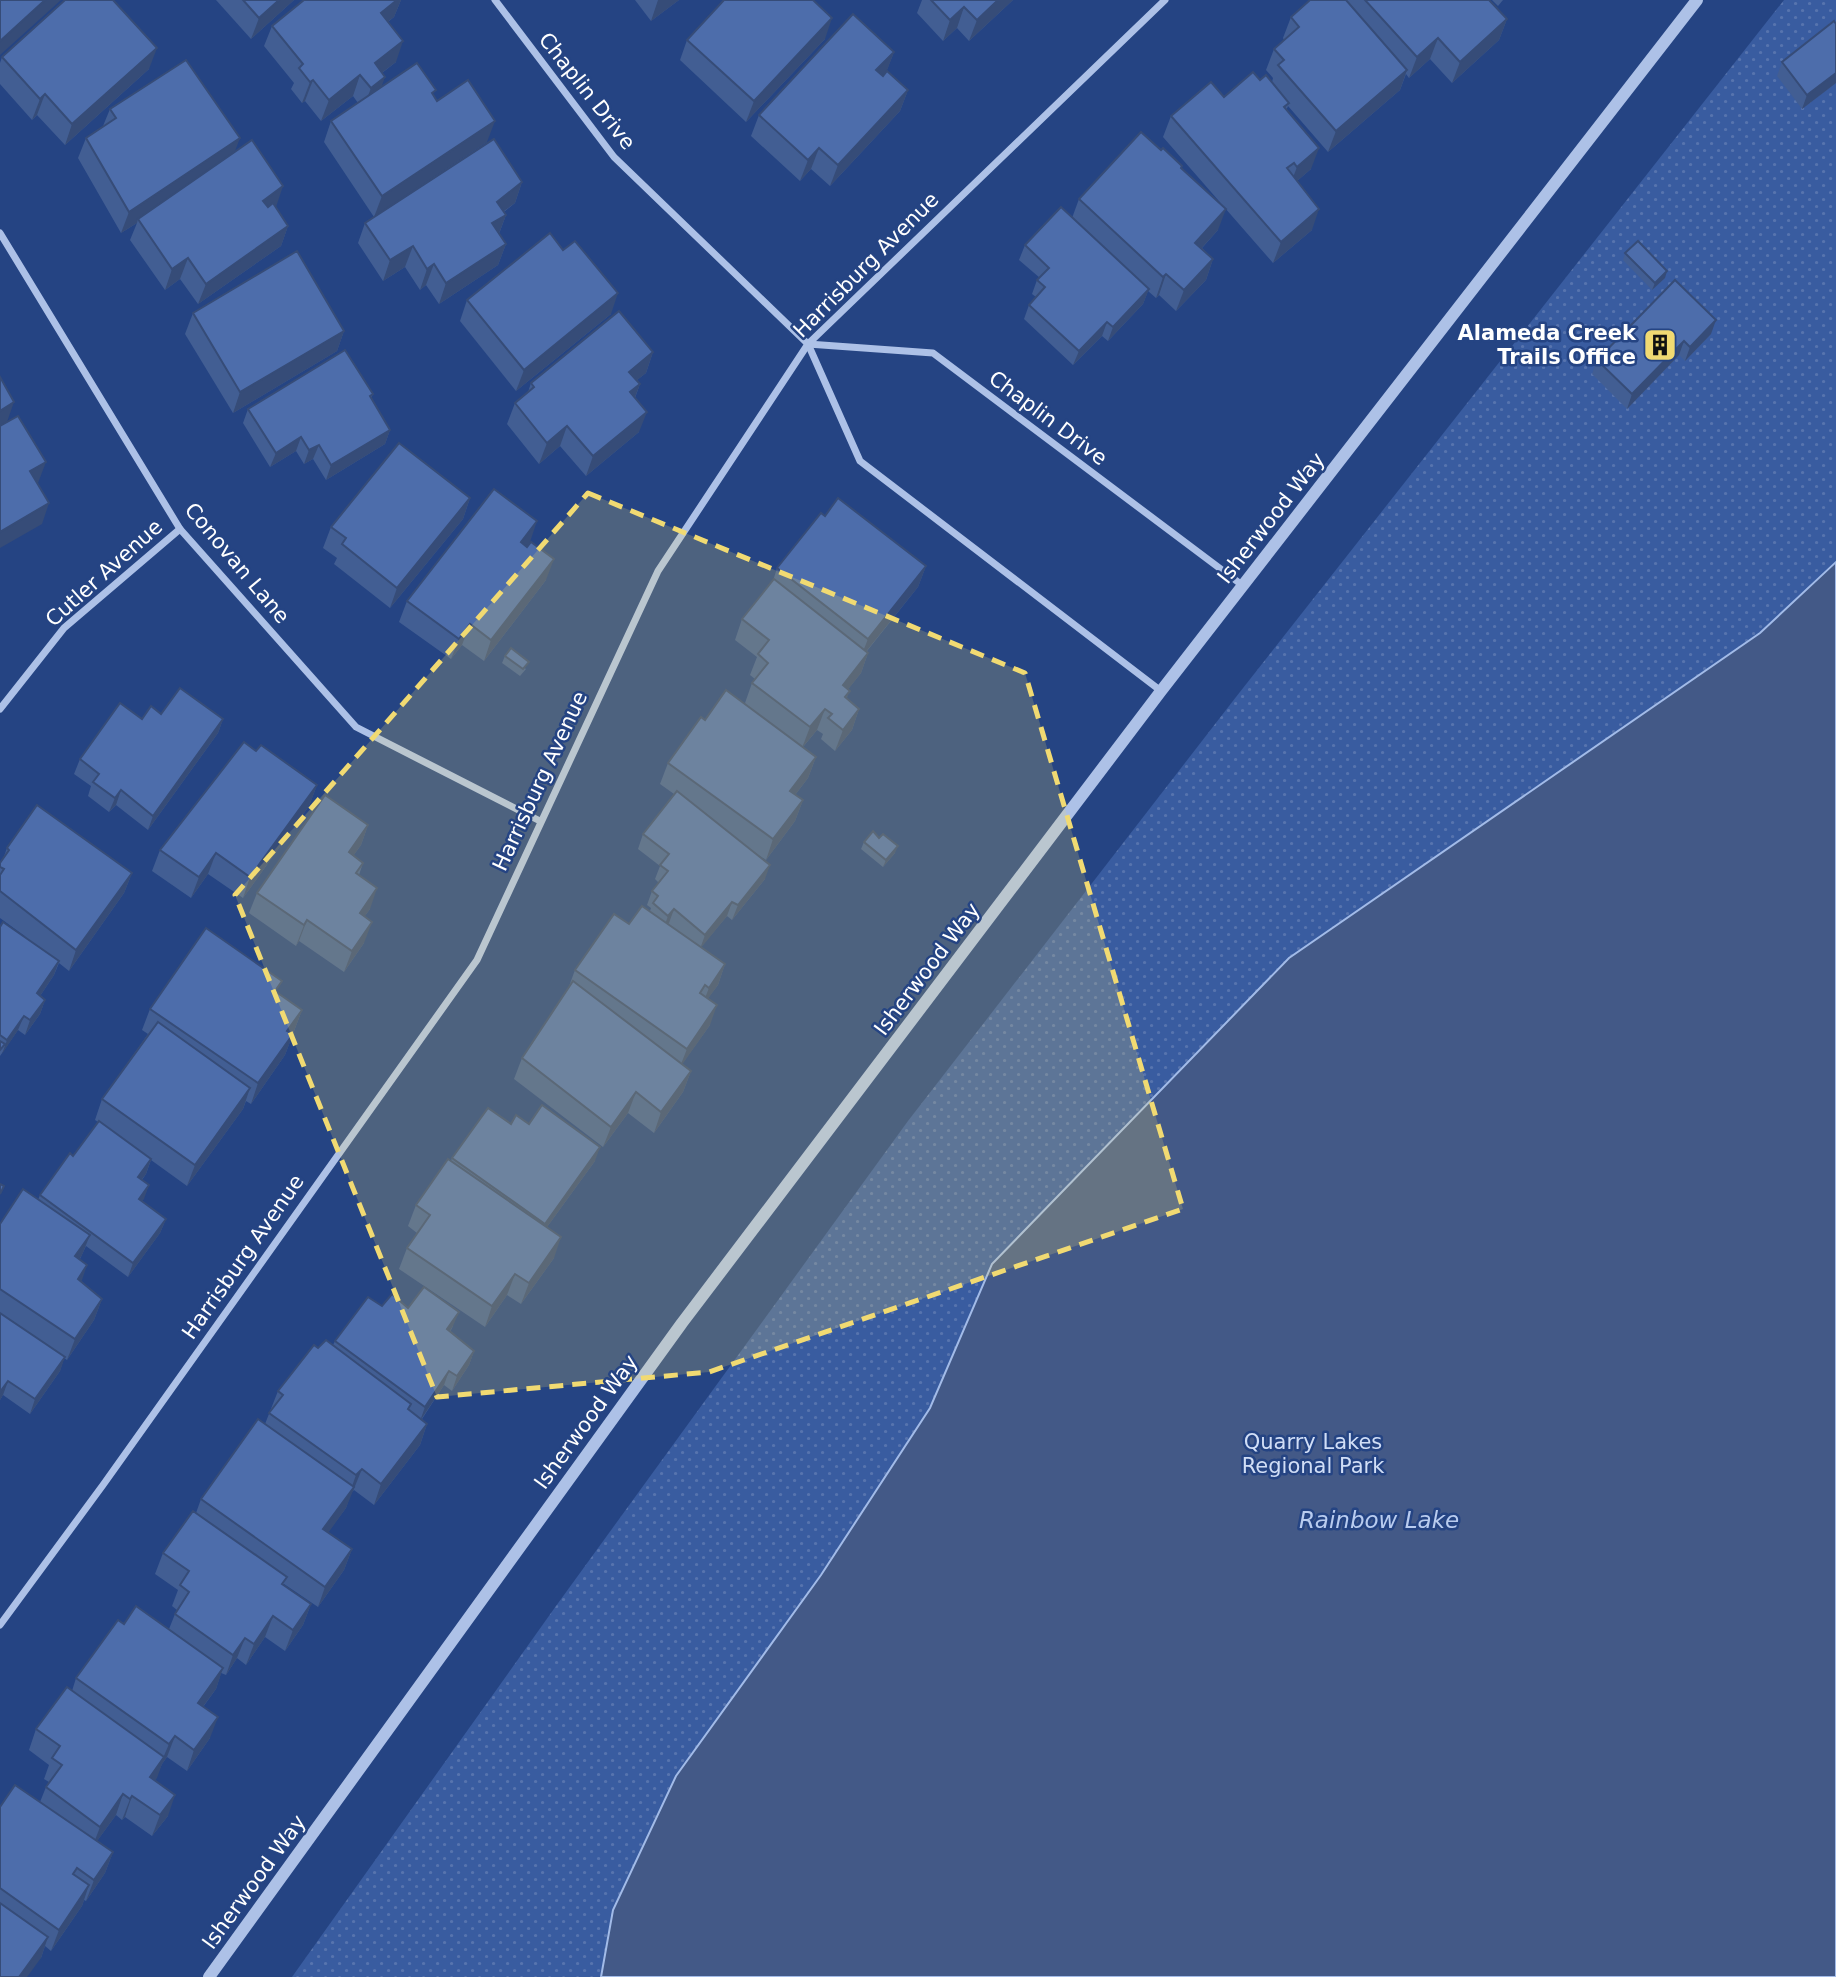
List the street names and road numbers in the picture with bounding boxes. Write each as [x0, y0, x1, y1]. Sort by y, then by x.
street label: Chaplin Drive [534, 28, 640, 154]
street label: Harrisburg Avenue [788, 187, 944, 343]
street label: Chaplin Drive [984, 366, 1112, 470]
street label: Isherwood Way [1212, 448, 1330, 588]
street label: Conovan Lane [180, 498, 294, 628]
street label: Cutler Avenue [41, 514, 167, 632]
street label: Harrisburg Avenue [488, 687, 592, 875]
street label: Isherwood Way [869, 898, 985, 1040]
street label: Harrisburg Avenue [177, 1170, 309, 1344]
street label: Isherwood Way [529, 1350, 643, 1494]
street label: Isherwood Way [197, 1810, 311, 1954]

